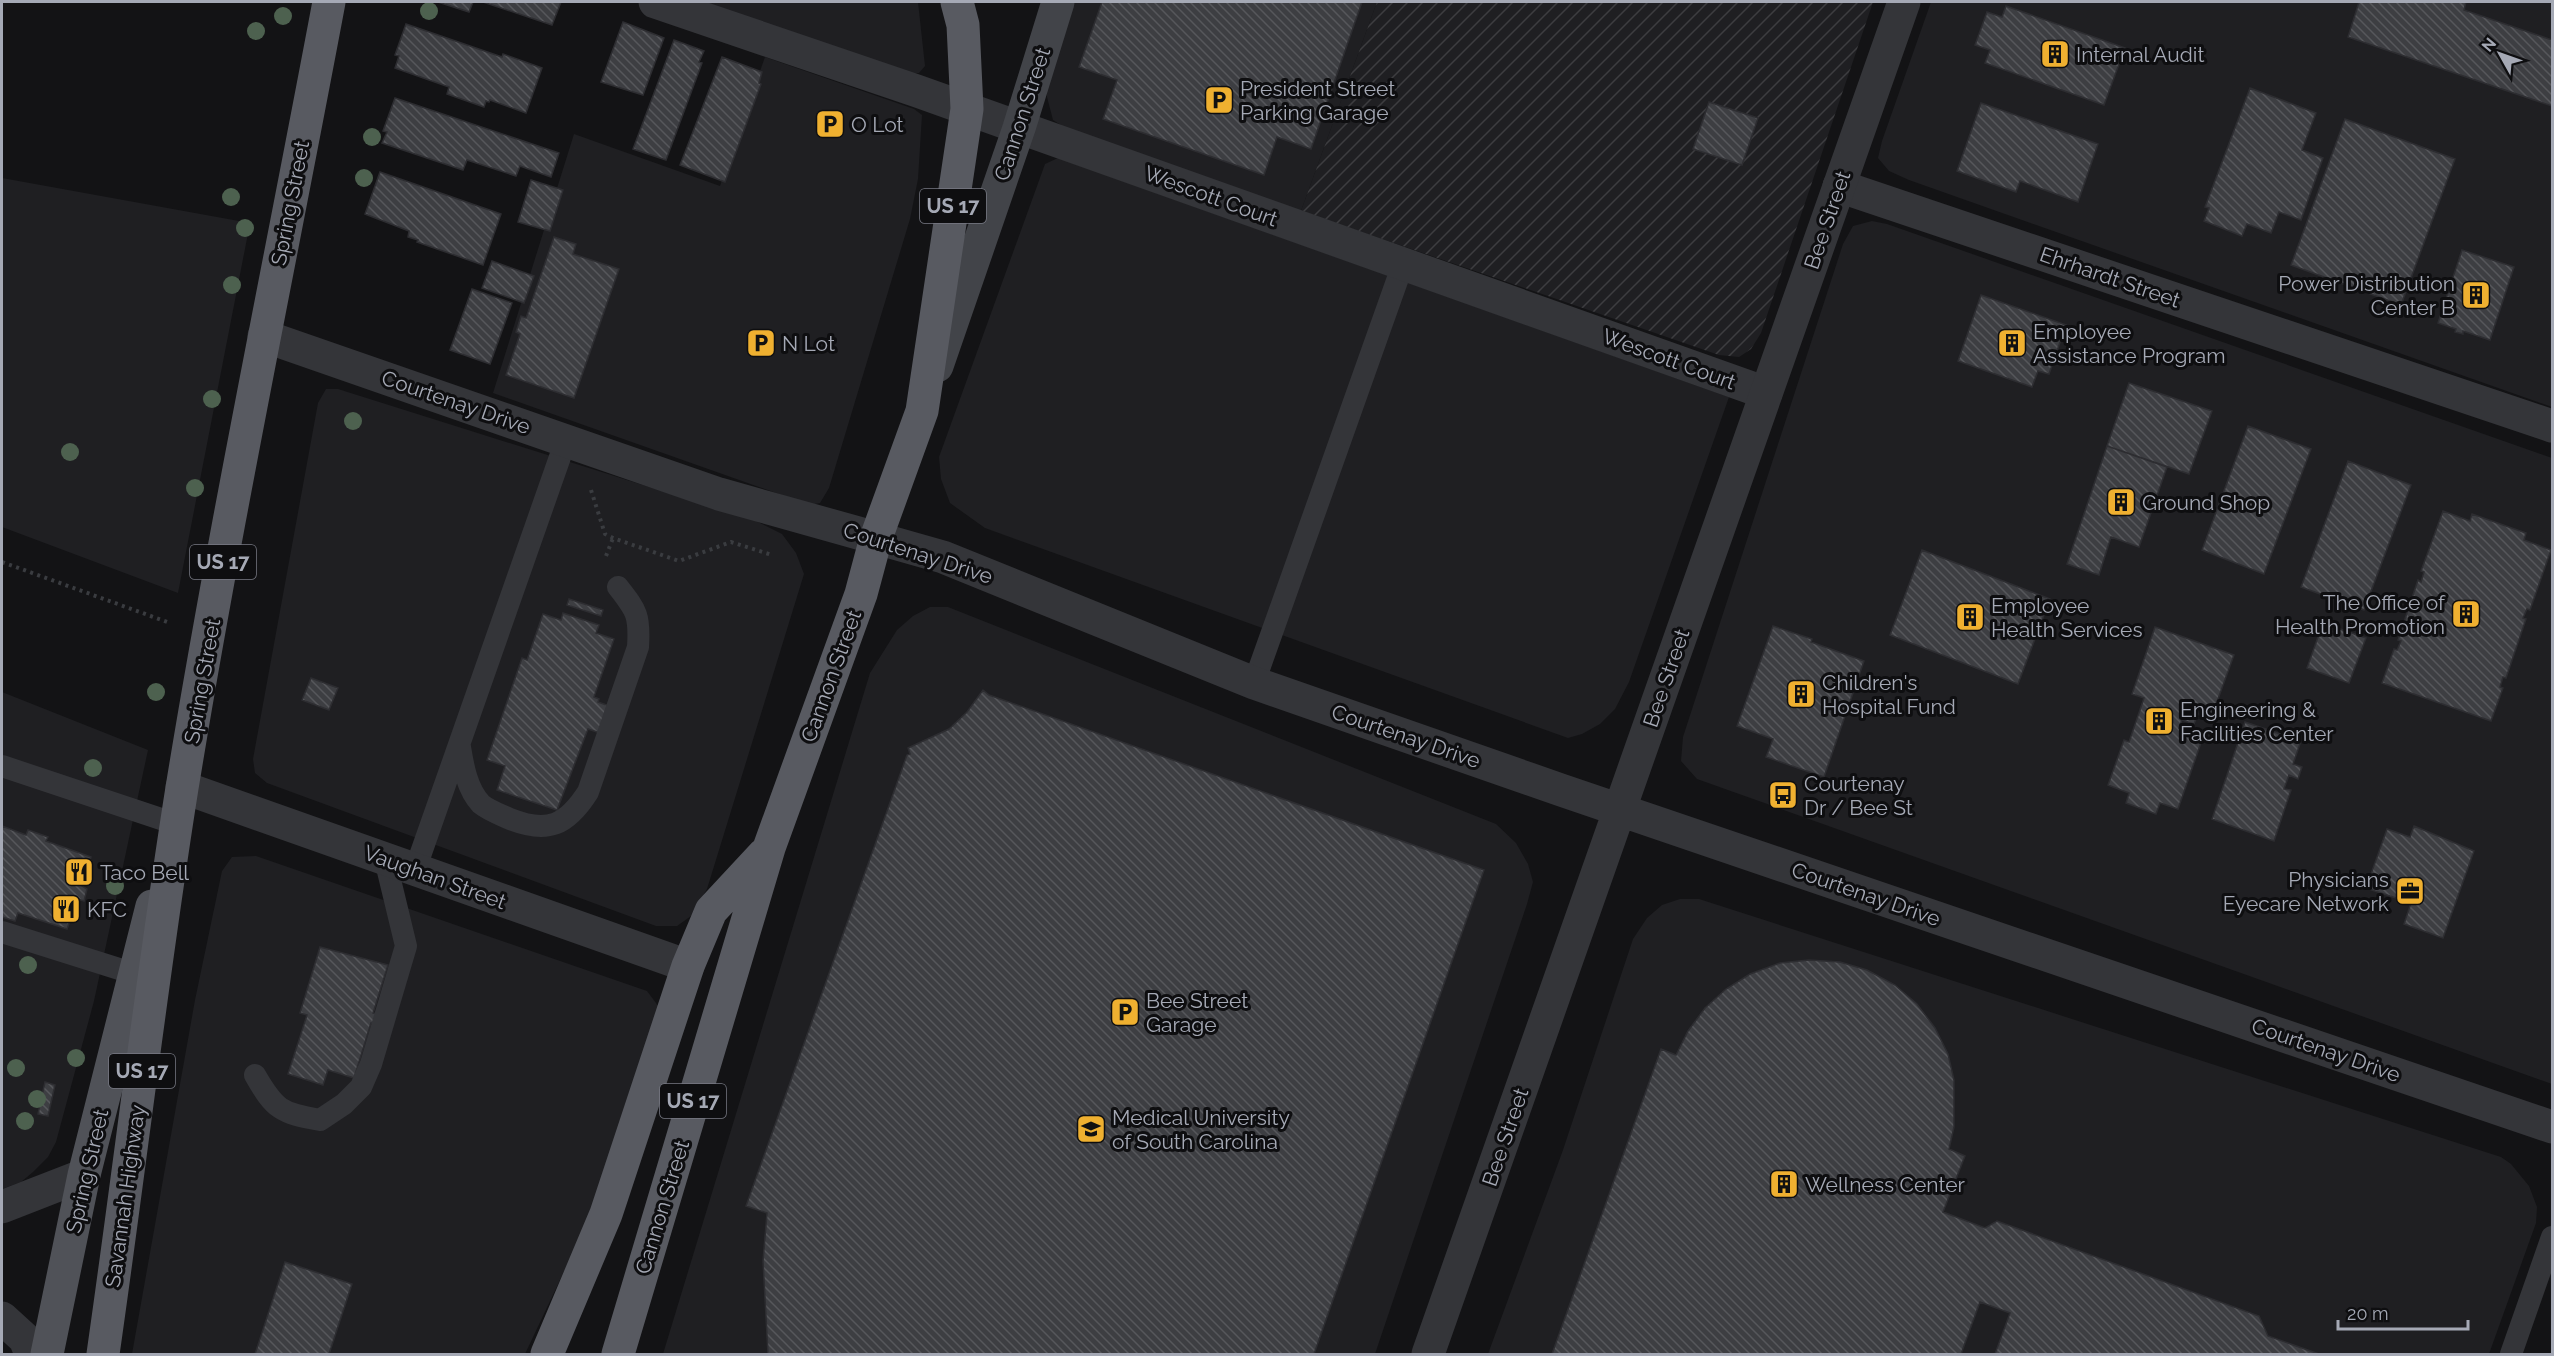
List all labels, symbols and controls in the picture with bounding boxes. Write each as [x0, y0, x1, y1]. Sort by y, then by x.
north arrow [2470, 24, 2530, 84]
text: N [2478, 34, 2500, 55]
building icon: Internal Audit [2039, 38, 2071, 70]
place label: Internal Audit [2076, 42, 2204, 67]
street label: Cannon Street [989, 44, 1055, 184]
place label: President Street Parking Garage [1240, 76, 1395, 125]
parking icon: President Street Parking Garage [1203, 84, 1235, 116]
parking icon: O Lot [814, 108, 846, 140]
place label: O Lot [851, 112, 904, 137]
street label: Spring Street [266, 139, 314, 267]
street label: Wescott Court [1141, 160, 1281, 232]
street label: Bee Street [1799, 168, 1855, 272]
road number: US 17 [920, 189, 986, 223]
street label: Ehrhardt Street [2037, 241, 2183, 313]
place label: Power Distribution Center B [2278, 271, 2455, 320]
building icon: Power Distribution Center B [2460, 279, 2492, 311]
place label: Employee Assistance Program [2033, 319, 2226, 368]
street label: Wescott Court [1599, 323, 1739, 395]
parking icon: N Lot [745, 327, 777, 359]
building icon: Employee Assistance Program [1996, 327, 2028, 359]
place label: N Lot [782, 331, 835, 356]
street label: Courtenay Drive [378, 365, 534, 439]
building icon: Ground Shop [2105, 486, 2137, 518]
place label: Ground Shop [2142, 490, 2270, 515]
street label: Courtenay Drive [840, 517, 996, 589]
road number: US 17 [190, 545, 256, 579]
place label: The Office of Health Promotion [2275, 590, 2446, 639]
place label: Employee Health Services [1991, 593, 2143, 642]
building icon: The Office of Health Promotion [2450, 598, 2482, 630]
building icon: Employee Health Services [1954, 601, 1986, 633]
street label: Cannon Street [796, 607, 866, 745]
street label: Spring Street [179, 617, 225, 745]
street label: Bee Street [1638, 626, 1694, 730]
place label: Children's Hospital Fund [1822, 670, 1956, 719]
building icon: Children's Hospital Fund [1785, 678, 1817, 710]
place label: Engineering & Facilities Center [2180, 697, 2334, 746]
street label: Courtenay Drive [1328, 699, 1484, 773]
building icon: Engineering & Facilities Center [2143, 705, 2175, 737]
place label: Courtenay Dr / Bee St [1804, 771, 1913, 820]
bus stop icon: Courtenay Dr / Bee St [1767, 779, 1799, 811]
street label: Vaughan Street [360, 840, 510, 914]
restaurant icon: Taco Bell [63, 856, 95, 888]
street label: Courtenay Drive [1788, 857, 1944, 931]
place label: Taco Bell [100, 860, 189, 885]
place label: Physicians Eyecare Network [2223, 867, 2389, 916]
office icon: Physicians Eyecare Network [2394, 875, 2426, 907]
restaurant icon: KFC [50, 893, 82, 925]
place label: KFC [87, 897, 127, 922]
place label: Bee Street Garage [1146, 988, 1248, 1037]
parking icon: Bee Street Garage [1109, 996, 1141, 1028]
street label: Courtenay Drive [2248, 1013, 2404, 1087]
road number: US 17 [109, 1054, 175, 1088]
road number: US 17 [660, 1084, 726, 1118]
street label: Bee Street [1477, 1085, 1533, 1189]
street label: Savannah Highway [100, 1103, 150, 1289]
place label: Medical University of South Carolina [1112, 1105, 1290, 1154]
street label: Spring Street [61, 1107, 113, 1235]
school or university icon: Medical University of South Carolina [1075, 1113, 1107, 1145]
street label: Cannon Street [630, 1137, 694, 1277]
building icon: Wellness Center [1768, 1168, 1800, 1200]
place label: Wellness Center [1805, 1172, 1966, 1197]
scale bar [2338, 1293, 2468, 1331]
text: 20 m [2347, 1303, 2389, 1324]

